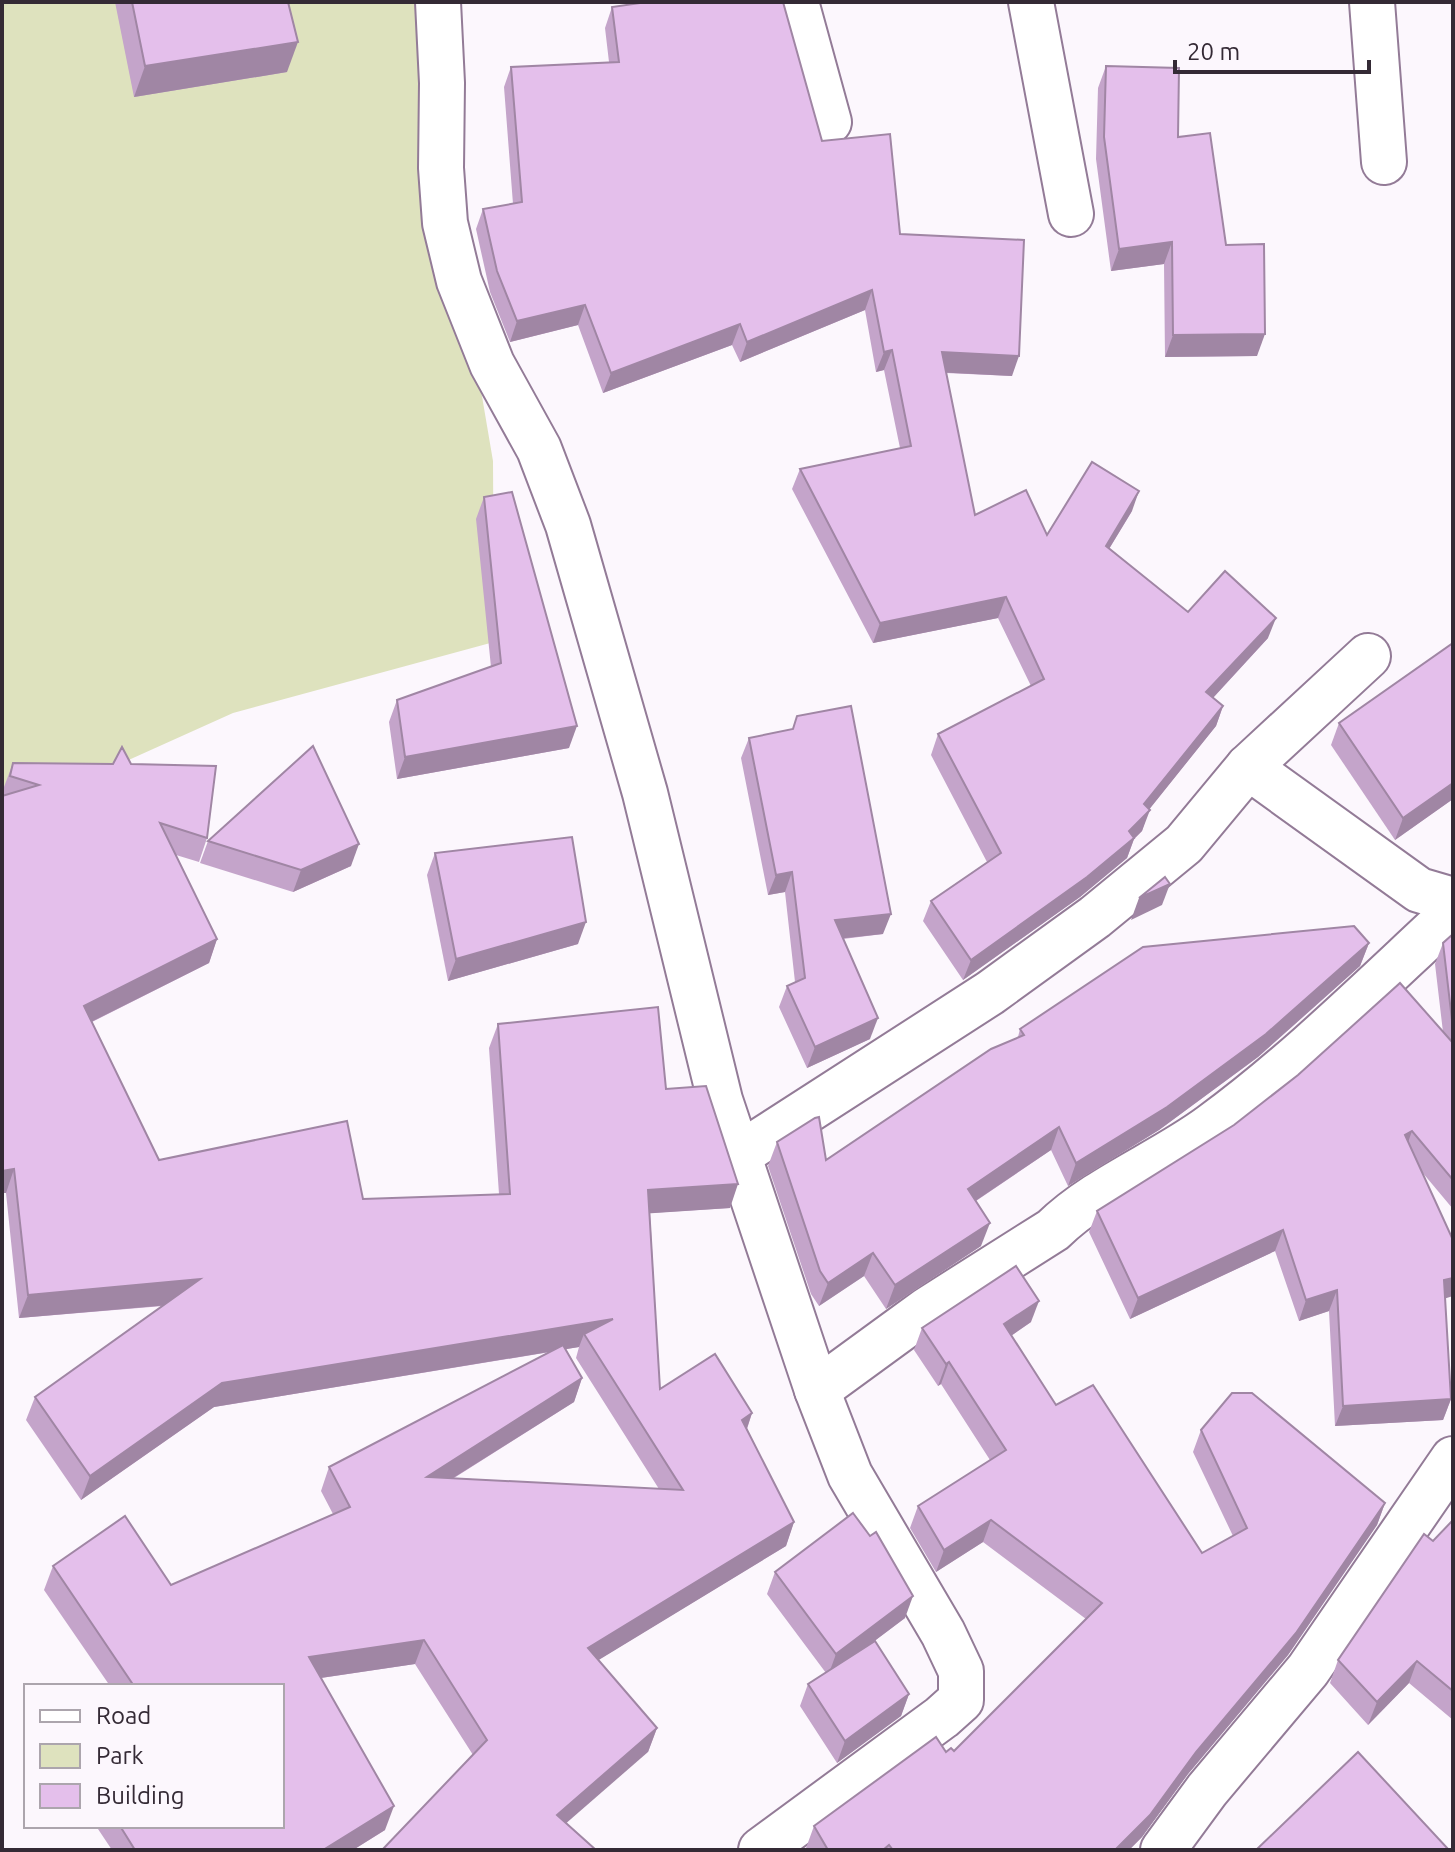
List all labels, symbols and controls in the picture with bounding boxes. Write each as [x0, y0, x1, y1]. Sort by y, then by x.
scale bar [1175, 24, 1369, 74]
text: 20 m [1187, 38, 1240, 65]
legend [24, 1684, 284, 1828]
text: Road [96, 1702, 151, 1729]
text: Park [96, 1742, 144, 1769]
text: Building [96, 1782, 184, 1809]

